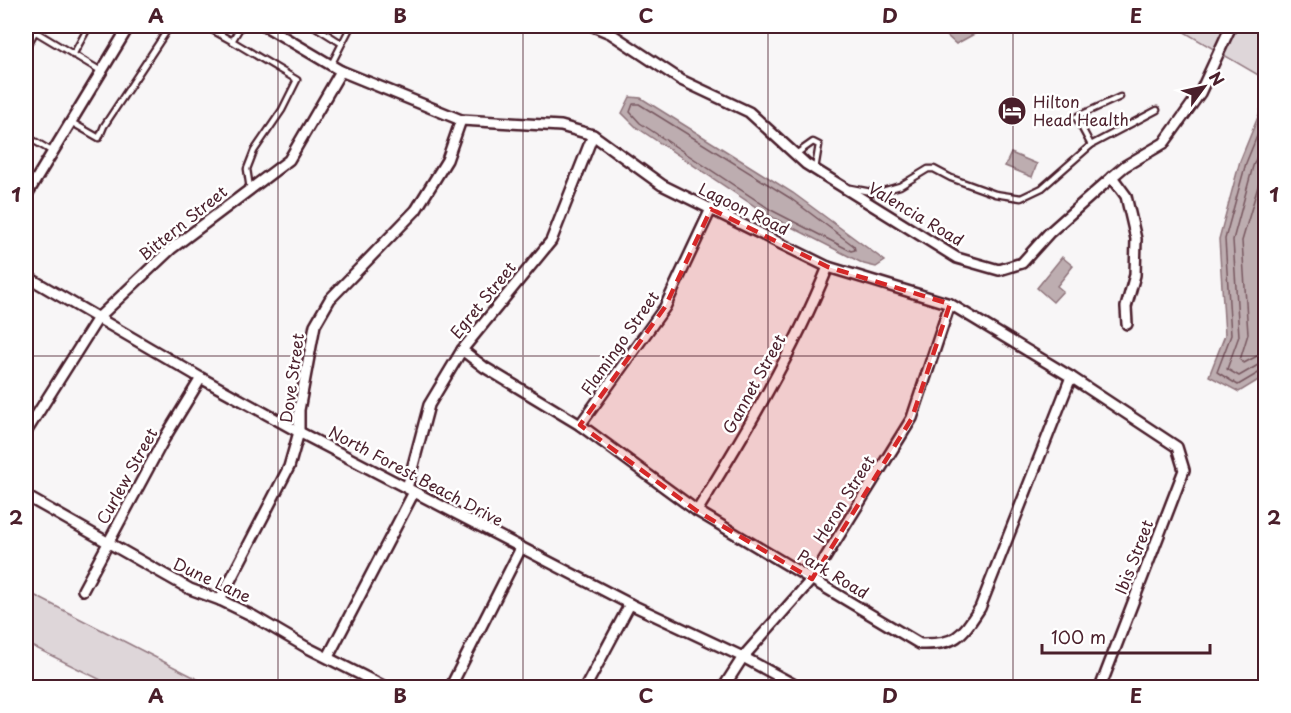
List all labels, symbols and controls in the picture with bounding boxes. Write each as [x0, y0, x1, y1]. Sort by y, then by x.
text: A [148, 0, 164, 30]
text: B [393, 0, 407, 30]
text: C [638, 0, 654, 30]
text: D [882, 0, 898, 30]
text: E [1130, 0, 1142, 30]
north arrow [1174, 57, 1234, 117]
text: N [1204, 66, 1231, 90]
place label: Hilton Head Health [1033, 89, 1129, 131]
hotel icon: Hilton Head Health [996, 95, 1028, 127]
street label: Valencia Road [864, 175, 969, 251]
street label: Lagoon Road [695, 176, 794, 240]
text: 1 [11, 179, 21, 209]
street label: Bittern Street [133, 179, 232, 265]
text: 1 [1269, 179, 1279, 209]
street label: Egret Street [444, 255, 521, 343]
street label: Flamingo Street [574, 285, 664, 399]
street label: Gannet Street [716, 329, 791, 438]
street label: Dove Street [273, 331, 309, 424]
street label: North Forest Beach Drive [325, 419, 508, 531]
street label: Curlew Street [90, 423, 163, 528]
street label: Heron Street [807, 450, 880, 547]
text: 2 [9, 502, 23, 532]
text: 2 [1267, 502, 1281, 532]
street label: Ibis Street [1108, 515, 1158, 597]
street label: Park Road [793, 542, 874, 604]
street label: Dune Lane [169, 551, 255, 608]
scale bar [1042, 617, 1210, 655]
text: 100 m [1051, 623, 1106, 650]
text: A [148, 680, 164, 710]
text: B [393, 680, 407, 710]
text: C [638, 680, 654, 710]
text: D [882, 680, 898, 710]
text: E [1130, 680, 1142, 710]

